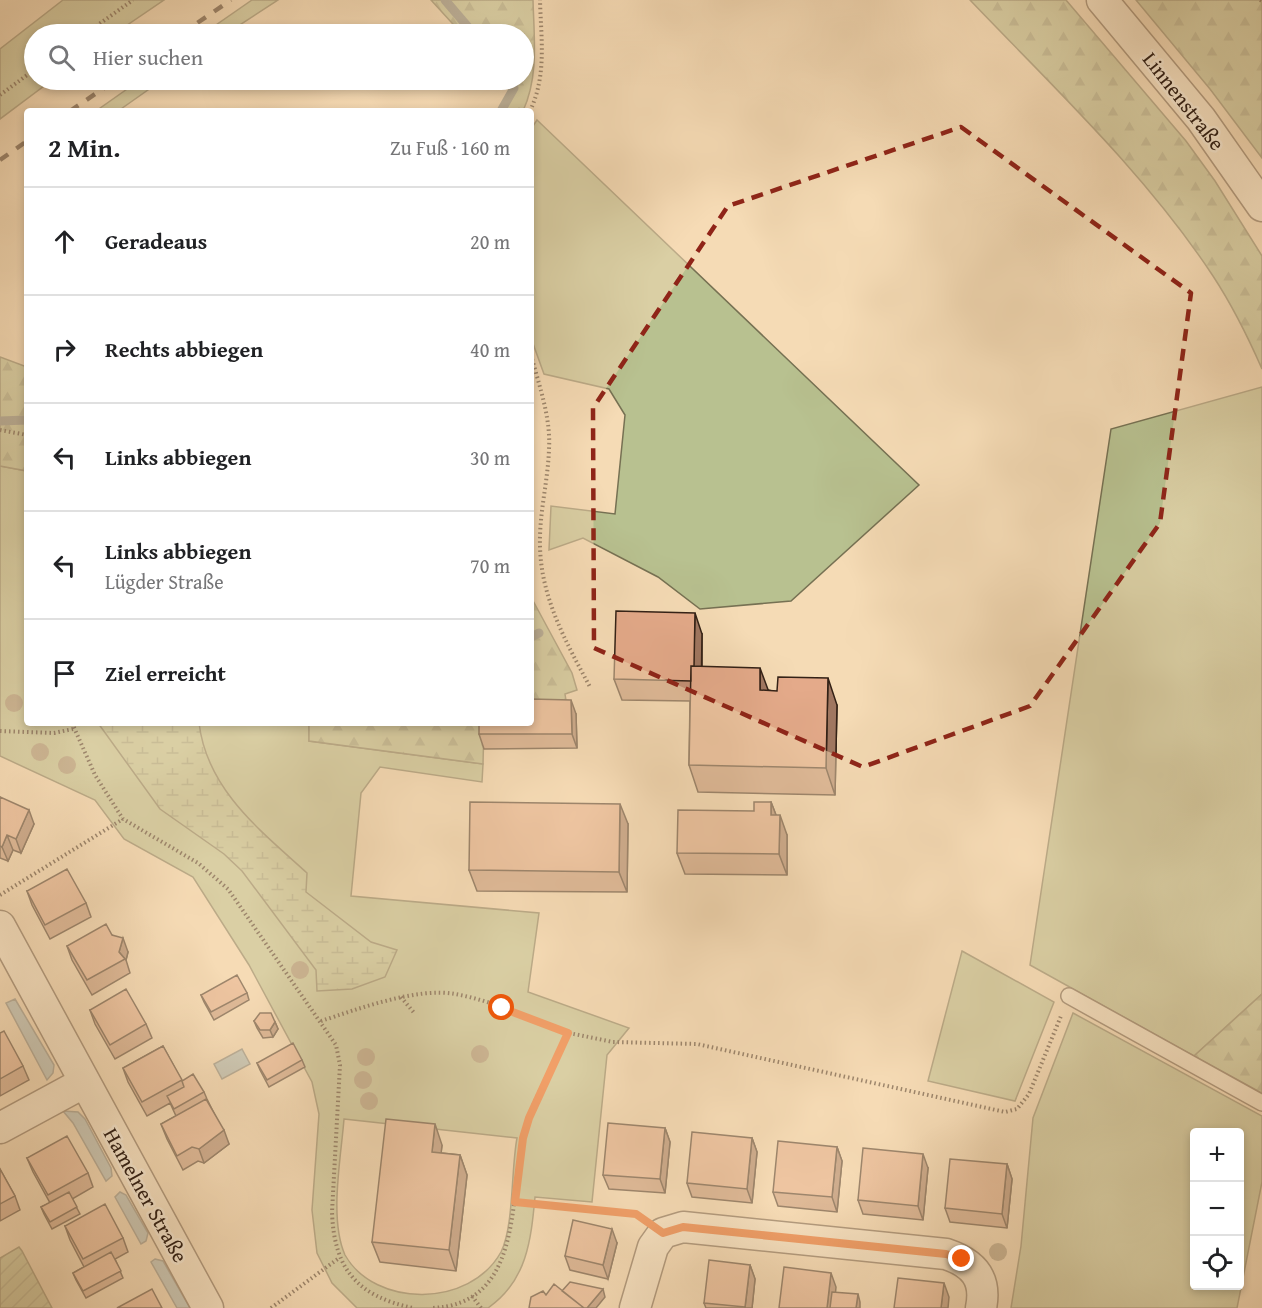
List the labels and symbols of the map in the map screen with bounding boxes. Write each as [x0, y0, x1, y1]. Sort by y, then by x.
street label: Linnenstraße [1136, 45, 1233, 157]
route start [488, 994, 514, 1020]
street label: Hamelner Straße [96, 1122, 196, 1268]
route end [948, 1245, 974, 1271]

